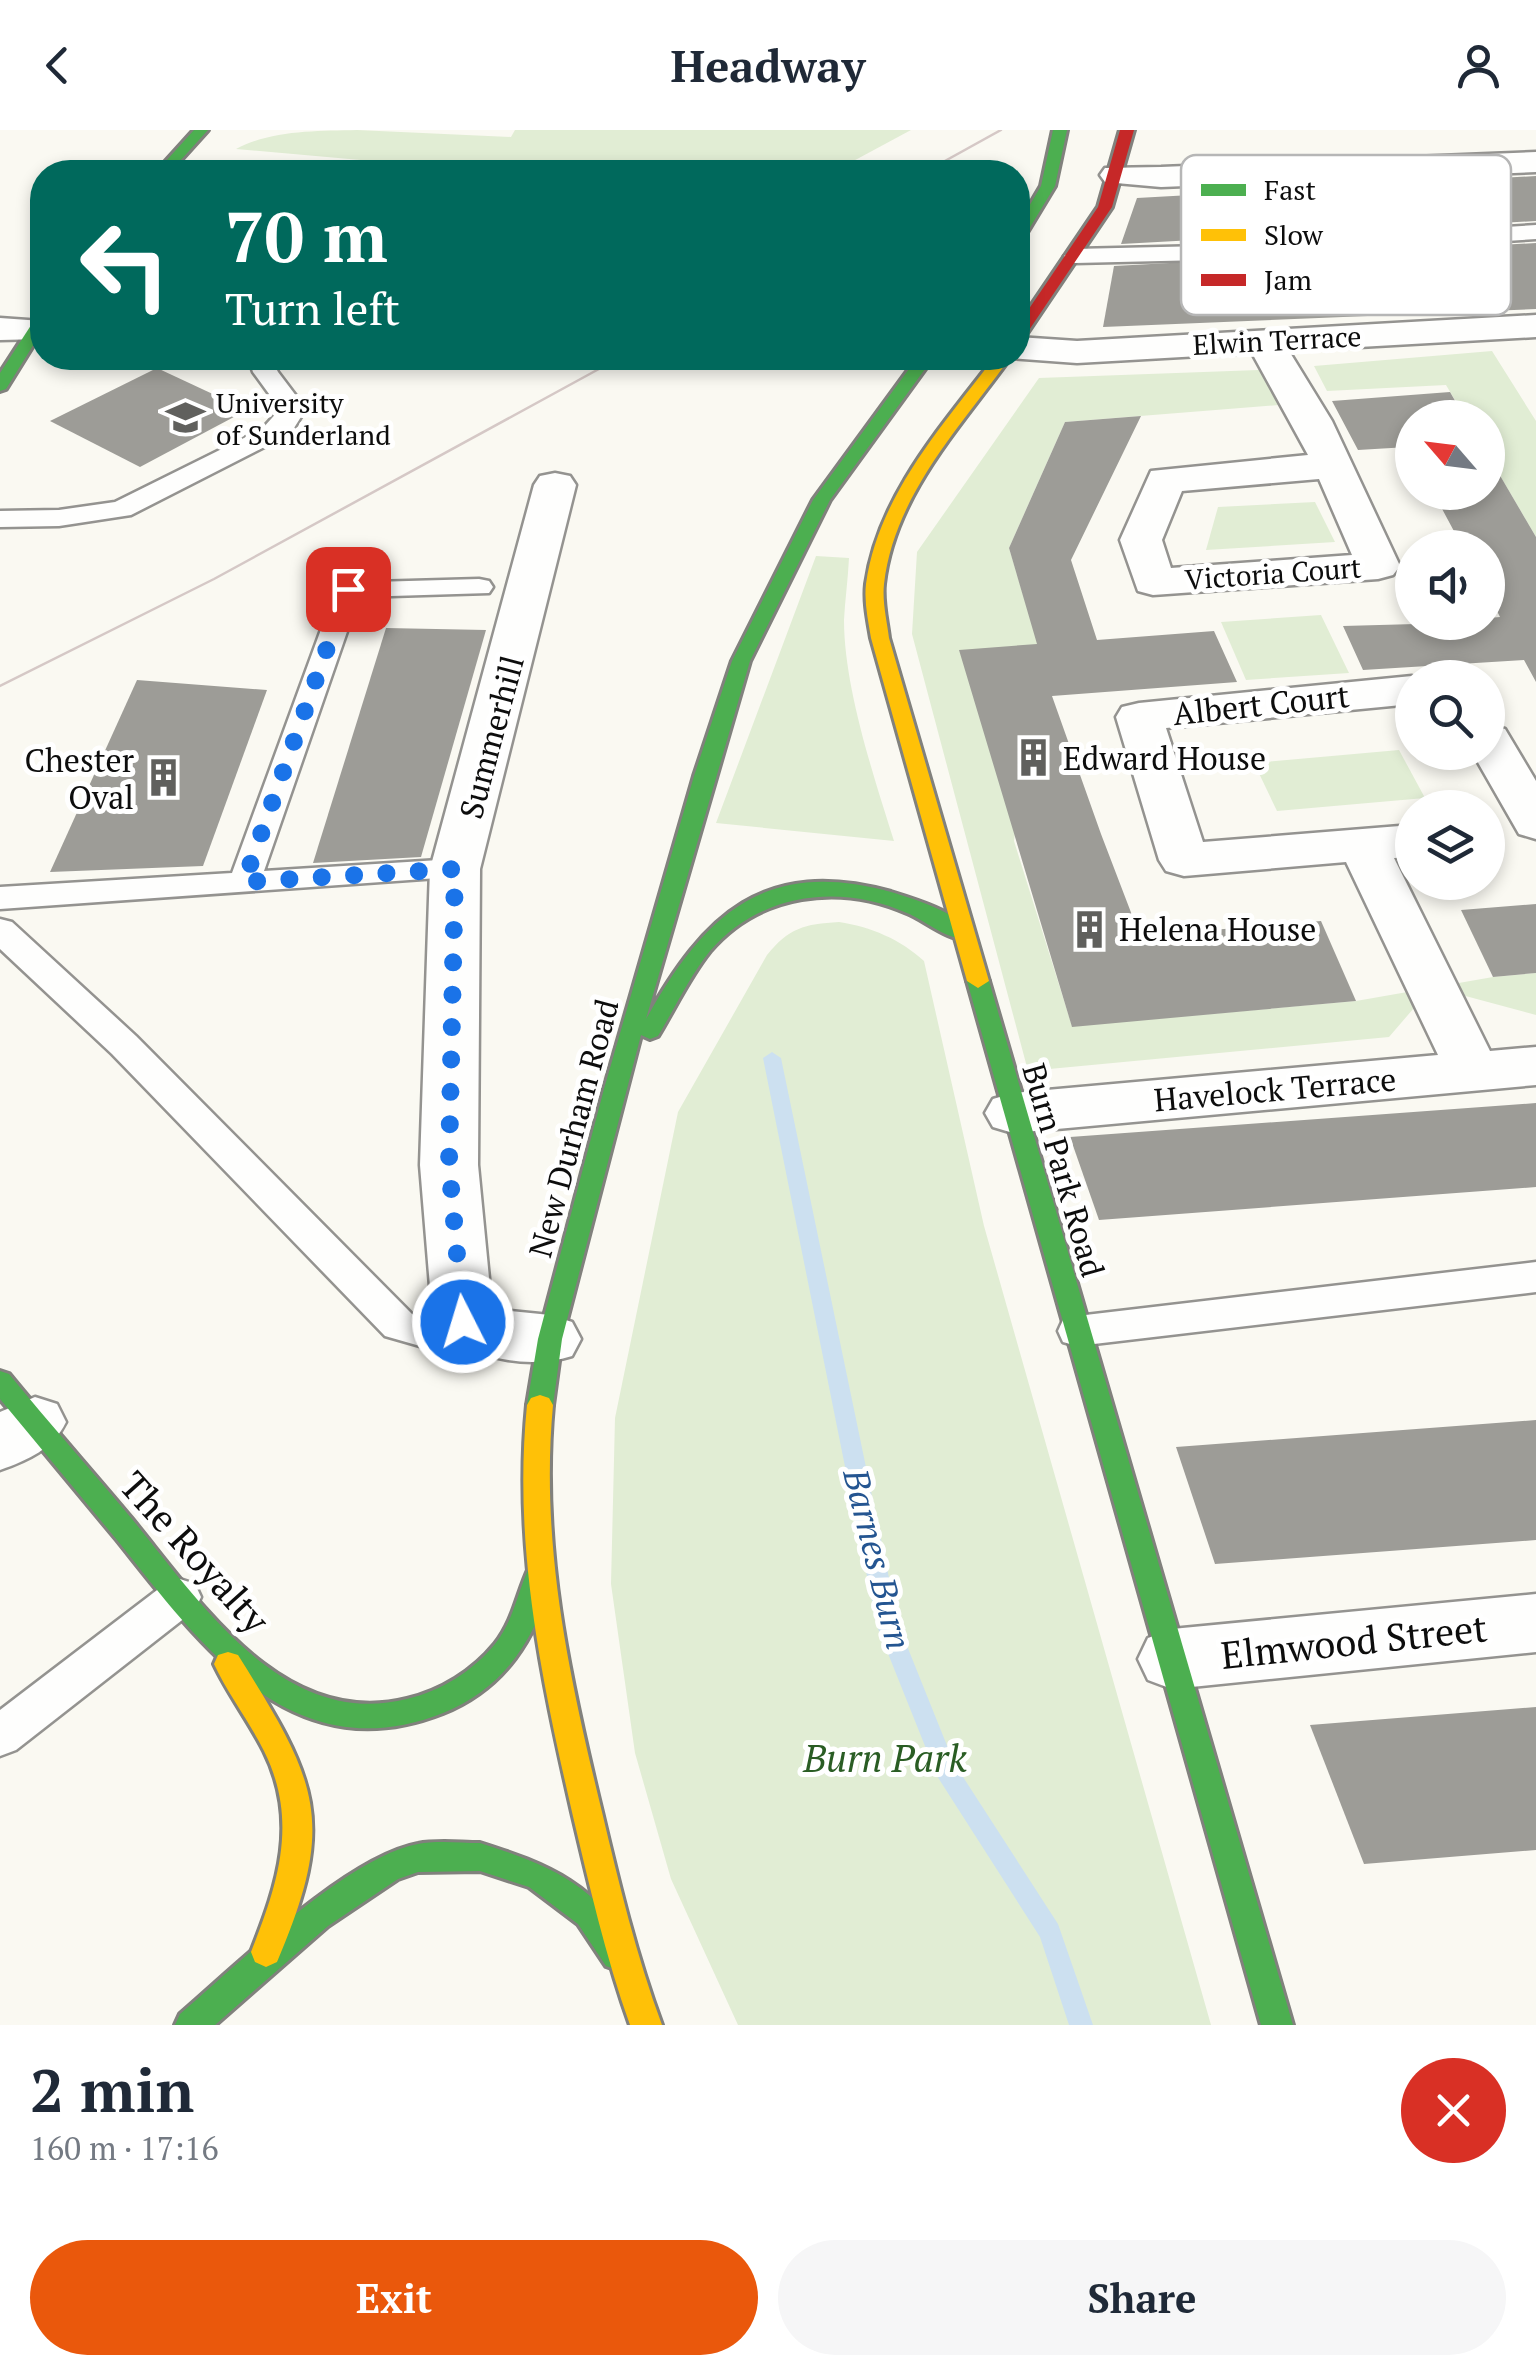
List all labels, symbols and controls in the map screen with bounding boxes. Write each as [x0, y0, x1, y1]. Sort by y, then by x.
text: Headway [671, 35, 865, 95]
icon: back [30, 38, 85, 93]
icon: person [1451, 38, 1506, 93]
legend [1181, 155, 1511, 315]
text: Fast [1264, 171, 1316, 208]
text: 70 m [225, 189, 388, 282]
icon: left [60, 200, 190, 330]
text: Slow [1264, 216, 1324, 253]
text: Jam [1264, 261, 1312, 298]
text: Turn left [225, 278, 400, 338]
street label: Elwin Terrace [1192, 317, 1362, 363]
place label: University of Sunderland [216, 384, 391, 453]
school or university icon: University of Sunderland [165, 397, 207, 439]
north arrow [1395, 400, 1505, 510]
map controls [1395, 400, 1505, 900]
button: sound [1395, 530, 1505, 640]
pin [306, 547, 391, 632]
street label: Victoria Court [1184, 548, 1363, 598]
icon: arrive [321, 562, 376, 617]
street label: Summerhill [449, 651, 533, 823]
button: search [1395, 660, 1505, 770]
street label: Albert Court [1171, 674, 1351, 734]
building icon: Edward House [1012, 737, 1054, 779]
place label: Edward House [1063, 737, 1266, 779]
place label: Chester Oval [24, 739, 135, 818]
building icon: Chester Oval [143, 757, 185, 799]
button: layers [1395, 790, 1505, 900]
building icon: Helena House [1068, 908, 1110, 950]
place label: Helena House [1119, 908, 1316, 950]
street label: New Durham Road [518, 994, 628, 1262]
street label: Havelock Terrace [1152, 1057, 1398, 1121]
street label: Burn Park Road [1013, 1058, 1115, 1282]
position arrow [411, 1270, 515, 1374]
street label: The Royalty [109, 1461, 281, 1644]
water label: Barnes Burn [833, 1463, 923, 1654]
street label: Elmwood Street [1218, 1602, 1490, 1680]
park label: Burn Park [802, 1733, 967, 1783]
text: 2 min [30, 2050, 194, 2129]
button: close [1401, 2058, 1506, 2163]
text: 160 m · 17:16 [30, 2127, 218, 2169]
button: Exit [30, 2240, 758, 2355]
button: Share [778, 2240, 1506, 2355]

